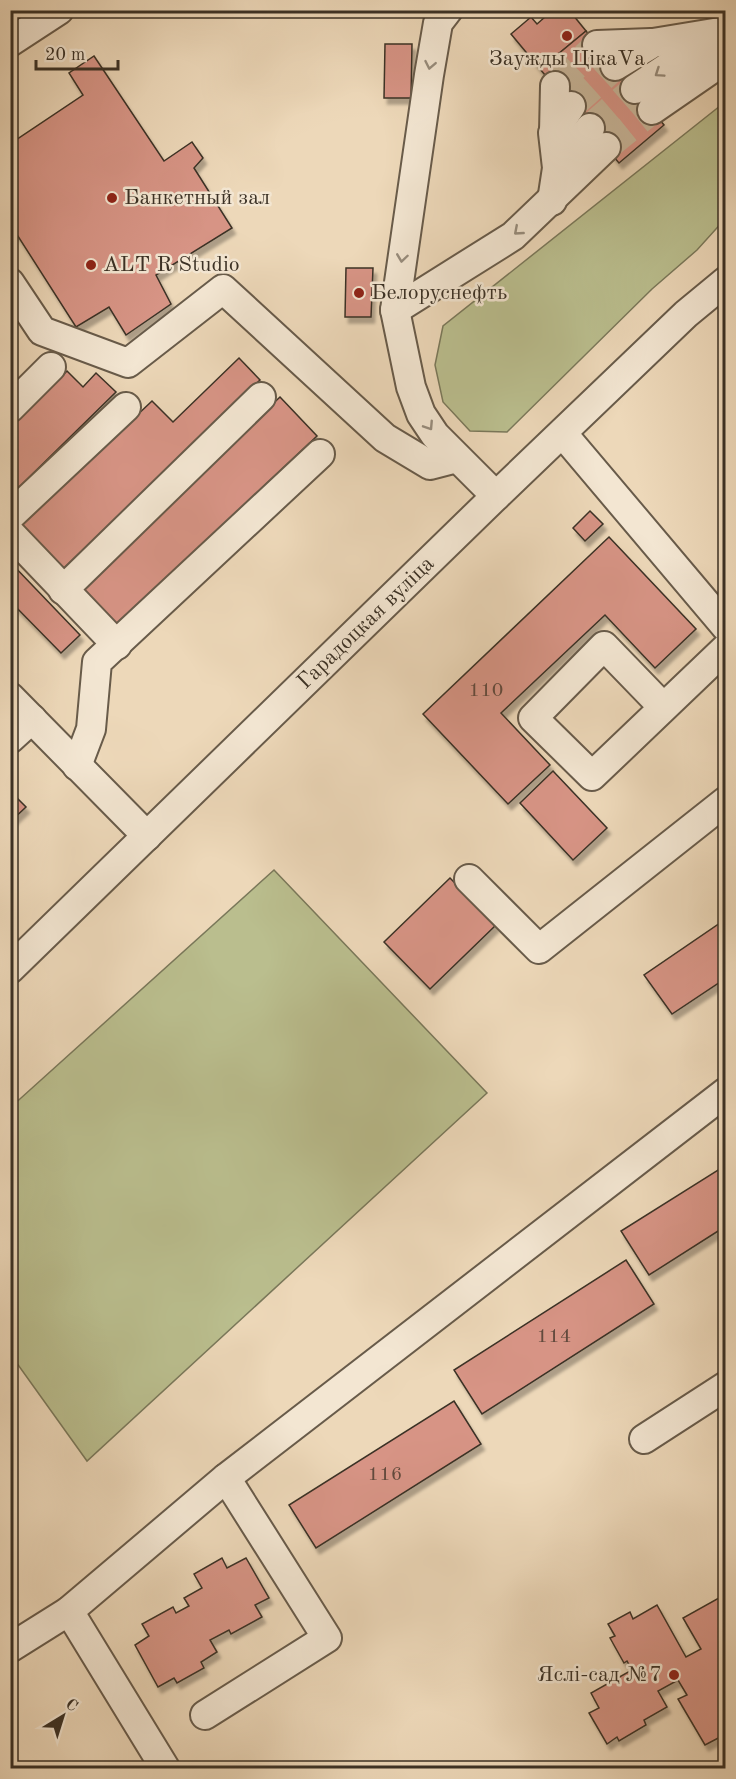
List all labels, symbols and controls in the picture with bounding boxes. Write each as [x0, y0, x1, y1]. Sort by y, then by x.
marker: Заужды ЦікаVа [560, 29, 574, 43]
scale bar [36, 33, 118, 71]
text: 20 m [45, 46, 85, 64]
place label: Заужды ЦікаVа [489, 48, 645, 70]
one-way arrow [425, 60, 437, 70]
one-way arrow [655, 66, 666, 77]
place label: Банкетный зал [124, 187, 270, 209]
marker: Банкетный зал [105, 191, 119, 205]
one-way arrow [514, 224, 525, 235]
one-way arrow [397, 253, 409, 263]
place label: ALT R Studio [103, 254, 240, 276]
marker: ALT R Studio [84, 258, 98, 272]
place label: Белоруснефть [371, 282, 507, 304]
marker: Белоруснефть [352, 286, 366, 300]
one-way arrow [422, 419, 433, 430]
street label: Гарадоцкая вуліца [293, 552, 439, 694]
house number: 110 [469, 681, 503, 701]
house number: 114 [537, 1327, 571, 1347]
house number: 116 [368, 1465, 402, 1485]
place label: Яслі-сад №7 [537, 1664, 662, 1686]
marker: Яслі-сад №7 [667, 1668, 681, 1682]
north arrow [33, 1686, 93, 1746]
text: С [62, 1696, 80, 1715]

